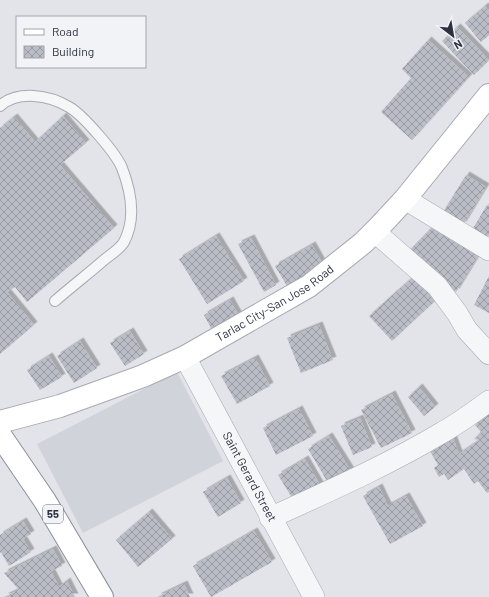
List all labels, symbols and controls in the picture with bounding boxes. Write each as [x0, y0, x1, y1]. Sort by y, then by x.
legend [16, 16, 146, 68]
north arrow [433, 16, 473, 56]
text: Road [52, 24, 79, 38]
text: N [452, 38, 465, 52]
text: Building [52, 44, 94, 58]
street label: Tarlac City-San Jose Road [213, 261, 336, 344]
street label: Saint Gerard Street [220, 429, 280, 524]
road number: 55 [43, 505, 63, 523]

